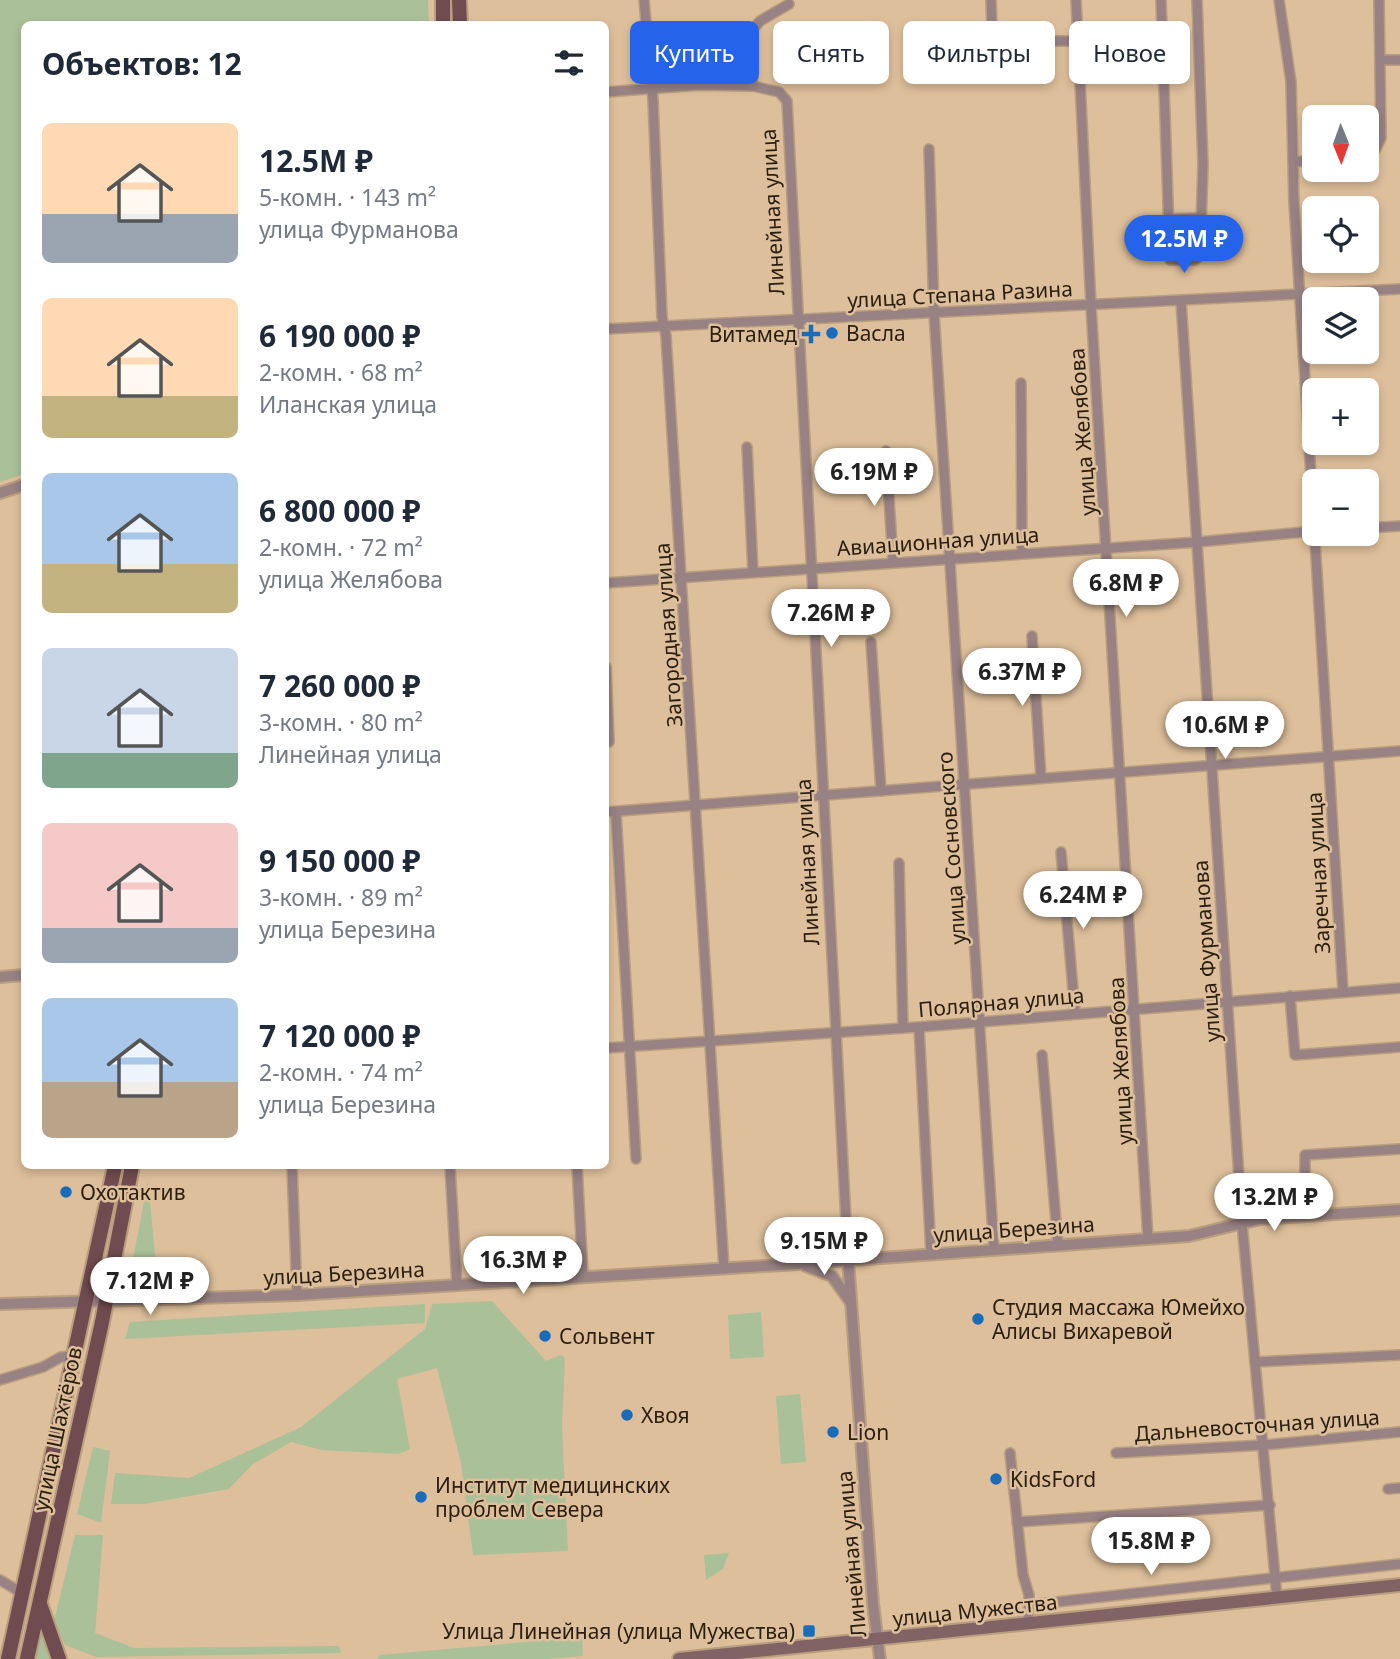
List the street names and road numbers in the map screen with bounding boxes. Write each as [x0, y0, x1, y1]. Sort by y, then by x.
street label: Линейная улица [754, 128, 790, 296]
street label: улица Степана Разина [847, 274, 1073, 314]
street label: улица Желябова [1062, 347, 1102, 517]
street label: Авиационная улица [836, 520, 1040, 562]
street label: Загородная улица [648, 542, 688, 728]
street label: улица Сосновского [930, 751, 972, 945]
street label: Линейная улица [789, 778, 825, 946]
street label: Заречная улица [1300, 791, 1336, 955]
street label: улица Фурманова [1186, 859, 1226, 1043]
street label: улица Желябова [1102, 976, 1138, 1146]
street label: Полярная улица [917, 981, 1085, 1023]
street label: улица Березина [932, 1209, 1096, 1249]
street label: улица Березина [263, 1255, 425, 1291]
street label: улица Шахтёров [26, 1344, 88, 1514]
street label: Дальневосточная улица [1133, 1402, 1381, 1448]
street label: Линейная улица [830, 1470, 872, 1638]
street label: улица Мужества [891, 1587, 1059, 1633]

